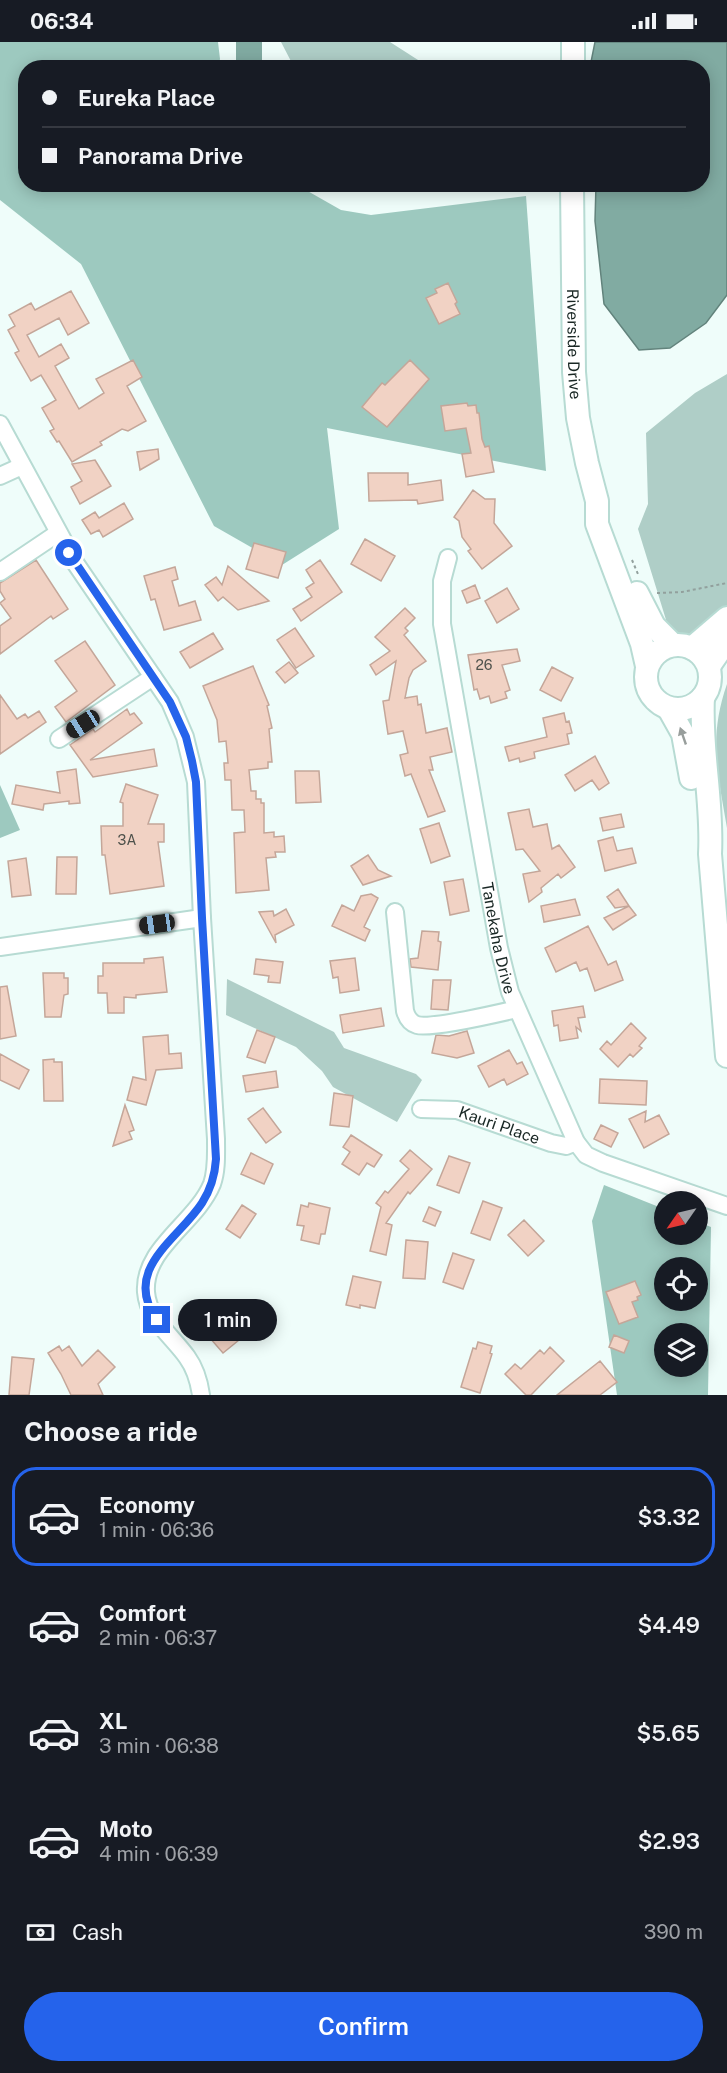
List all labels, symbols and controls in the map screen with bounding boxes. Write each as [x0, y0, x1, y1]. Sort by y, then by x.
text: 06:34 [30, 8, 94, 34]
text: Eureka Place [78, 85, 215, 111]
text: Panorama Drive [78, 143, 243, 169]
street label: Riverside Drive [564, 289, 586, 400]
route start [55, 539, 82, 566]
house number: 26 [475, 657, 493, 673]
car [63, 707, 103, 741]
one-way arrow [678, 727, 688, 745]
house number: 3A [118, 832, 136, 848]
street label: Tanekaha Drive [478, 881, 520, 996]
car [138, 913, 176, 935]
street label: Kauri Place [456, 1102, 543, 1148]
north arrow [654, 1191, 708, 1245]
map controls [654, 1191, 708, 1377]
button: locate [654, 1257, 708, 1311]
callout: 1 min [178, 1299, 277, 1341]
route end [143, 1306, 170, 1333]
text: 1 min [204, 1308, 251, 1332]
button: layers [654, 1323, 708, 1377]
text: Choose a ride [24, 1415, 198, 1447]
icon: car [27, 1490, 81, 1544]
text: Economy [99, 1492, 195, 1518]
text: $3.32 [638, 1504, 700, 1530]
text: 1 min · 06:36 [99, 1518, 214, 1542]
icon: car [27, 1598, 81, 1652]
text: Comfort [99, 1600, 186, 1626]
text: $4.49 [637, 1612, 700, 1638]
text: 2 min · 06:37 [99, 1626, 217, 1650]
icon: car [27, 1706, 81, 1760]
text: XL [99, 1708, 127, 1734]
text: $5.65 [637, 1720, 700, 1746]
text: 3 min · 06:38 [99, 1734, 219, 1758]
icon: car [27, 1814, 81, 1868]
text: Moto [99, 1816, 153, 1842]
text: $2.93 [638, 1828, 700, 1854]
text: 4 min · 06:39 [99, 1842, 219, 1866]
icon: cash [24, 1916, 57, 1949]
text: Cash [72, 1919, 123, 1945]
text: 390 m [644, 1920, 703, 1944]
button: Confirm [24, 1992, 703, 2061]

